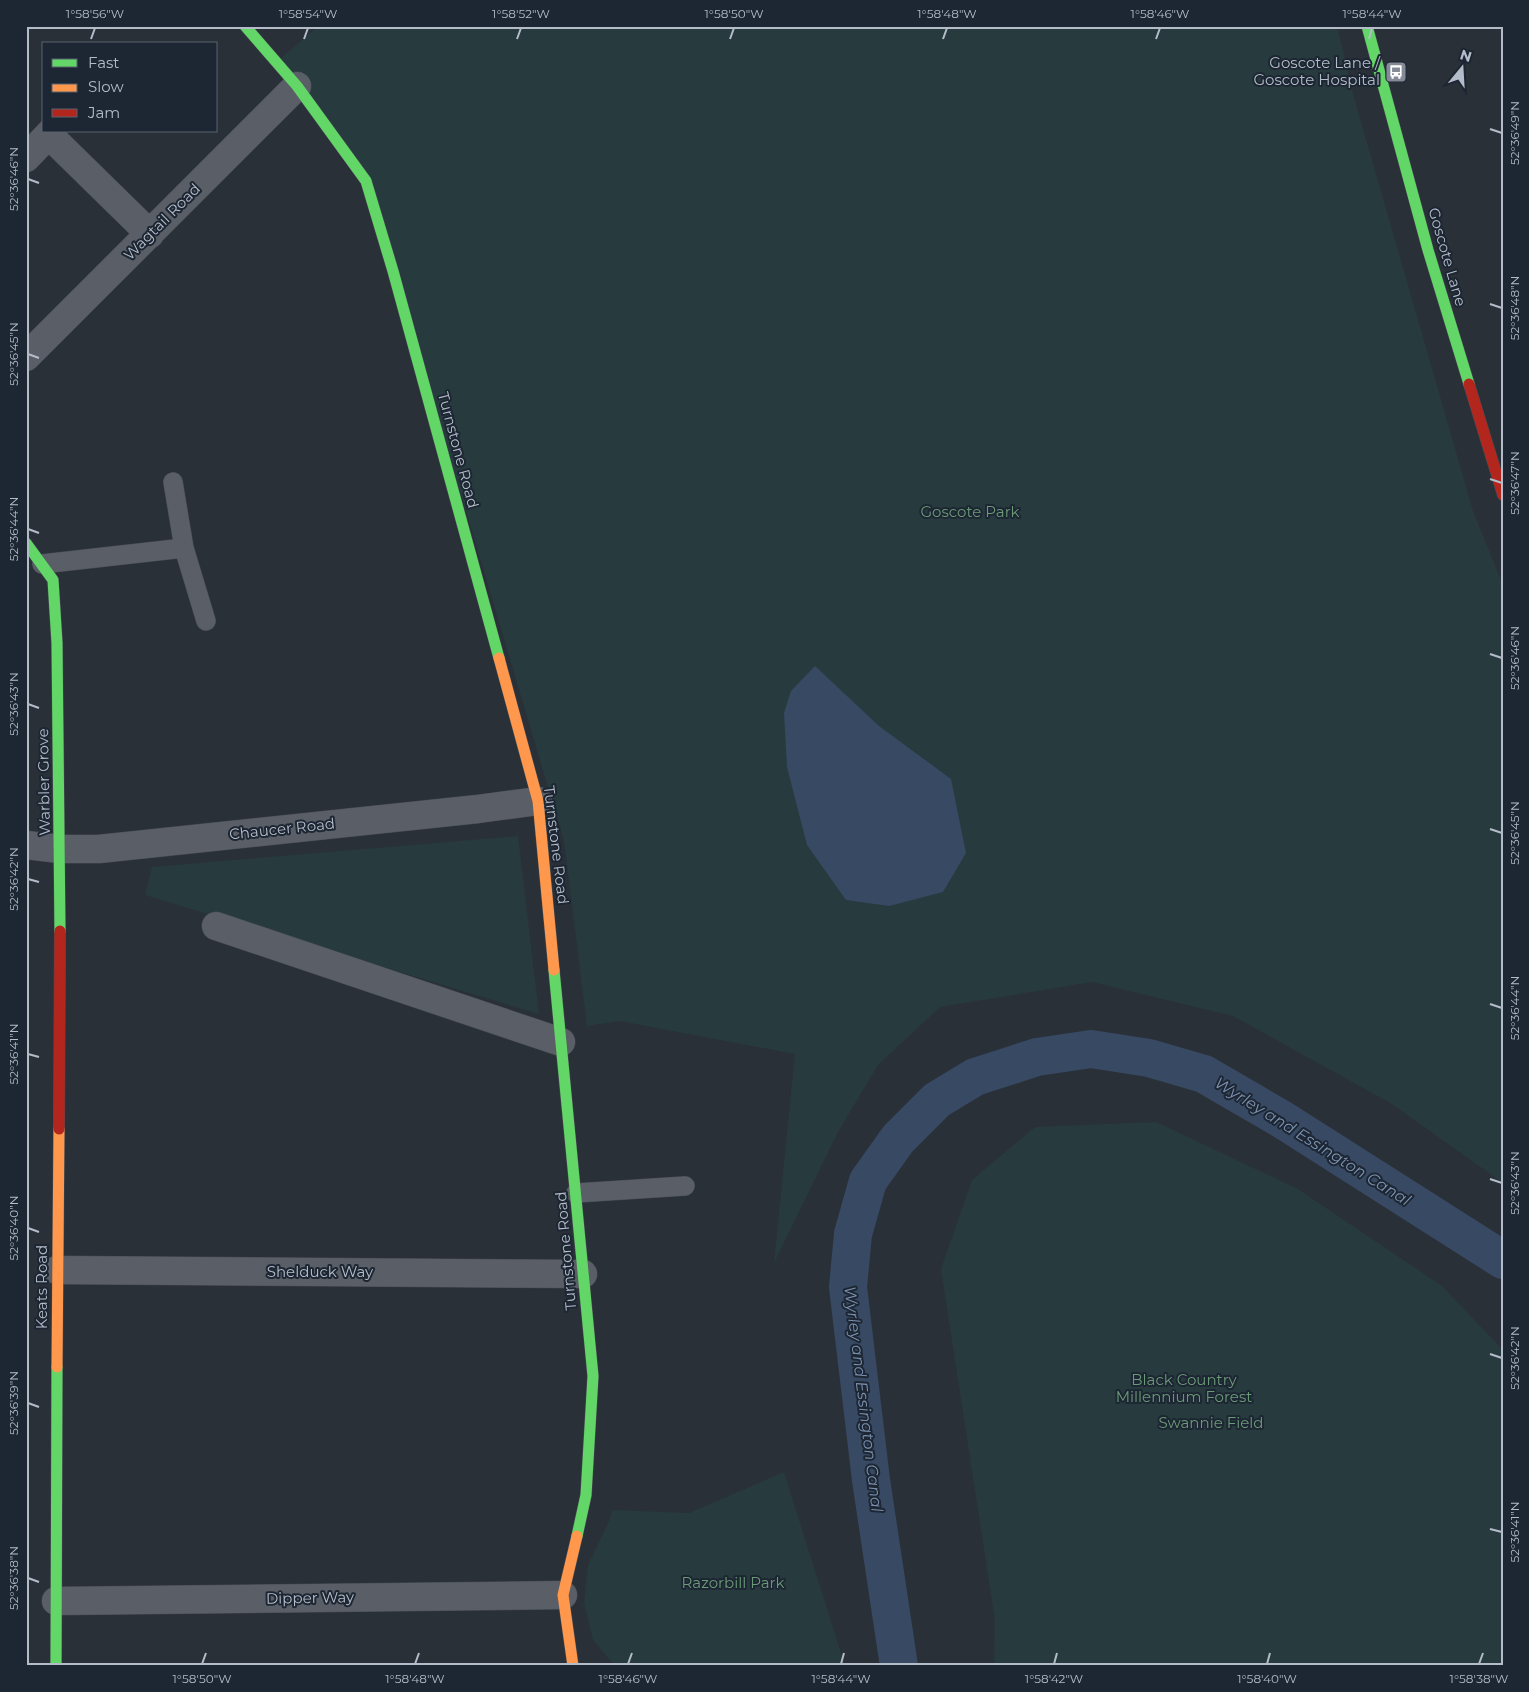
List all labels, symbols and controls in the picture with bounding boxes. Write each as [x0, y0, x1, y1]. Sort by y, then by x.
text: 1°58'56"W [66, 6, 124, 21]
text: 1°58'54"W [279, 6, 337, 21]
text: 1°58'52"W [492, 6, 550, 21]
text: 1°58'50"W [704, 6, 764, 21]
text: 1°58'48"W [917, 6, 977, 21]
text: 1°58'46"W [1131, 6, 1189, 21]
text: 1°58'44"W [1342, 6, 1402, 21]
legend [42, 42, 218, 132]
north arrow [1436, 42, 1486, 92]
text: N [1458, 45, 1474, 66]
text: Fast [88, 53, 119, 72]
place label: Goscote Lane / Goscote Hospital [1253, 53, 1381, 89]
bus stop icon: Goscote Lane / Goscote Hospital [1384, 60, 1408, 84]
text: Slow [88, 77, 124, 96]
text: 52°36'49"N [1507, 101, 1522, 165]
text: Jam [87, 103, 120, 122]
text: 52°36'46"N [6, 147, 21, 211]
street label: Wagtail Road [119, 179, 204, 264]
street label: Goscote Lane [1424, 205, 1471, 308]
text: 52°36'48"N [1507, 276, 1522, 340]
text: 52°36'45"N [6, 322, 21, 386]
street label: Turnstone Road [434, 390, 483, 510]
text: 52°36'47"N [1507, 451, 1522, 515]
text: 52°36'44"N [6, 497, 21, 561]
park label: Goscote Park [920, 502, 1020, 521]
text: 52°36'46"N [1507, 626, 1522, 690]
text: 52°36'43"N [6, 672, 21, 736]
street label: Warbler Grove [33, 728, 54, 836]
street label: Turnstone Road [540, 785, 573, 905]
text: 52°36'45"N [1507, 801, 1522, 865]
street label: Chaucer Road [228, 814, 336, 844]
text: 52°36'42"N [6, 847, 21, 911]
text: 52°36'44"N [1507, 976, 1522, 1040]
text: 52°36'41"N [6, 1024, 21, 1084]
water label: Wyrley and Essington Canal [1211, 1073, 1415, 1210]
text: 52°36'43"N [1507, 1151, 1522, 1215]
street label: Turnstone Road [551, 1191, 580, 1311]
text: 52°36'40"N [6, 1196, 21, 1260]
street label: Keats Road [32, 1245, 51, 1329]
street label: Shelduck Way [267, 1262, 374, 1281]
water label: Wyrley and Essington Canal [840, 1285, 887, 1514]
text: 52°36'42"N [1507, 1326, 1522, 1390]
park label: Black Country Millennium Forest [1116, 1370, 1252, 1406]
text: 52°36'39"N [6, 1371, 21, 1435]
park label: Swannie Field [1159, 1413, 1263, 1432]
text: 52°36'41"N [1507, 1502, 1522, 1562]
text: 52°36'38"N [6, 1546, 21, 1610]
park label: Razorbill Park [682, 1573, 784, 1592]
street label: Dipper Way [266, 1587, 355, 1608]
text: 1°58'50"W [172, 1671, 232, 1686]
text: 1°58'48"W [385, 1671, 445, 1686]
text: 1°58'46"W [599, 1671, 657, 1686]
text: 1°58'44"W [811, 1671, 871, 1686]
text: 1°58'42"W [1025, 1671, 1083, 1686]
text: 1°58'40"W [1237, 1671, 1297, 1686]
text: 1°58'38"W [1450, 1671, 1508, 1686]

